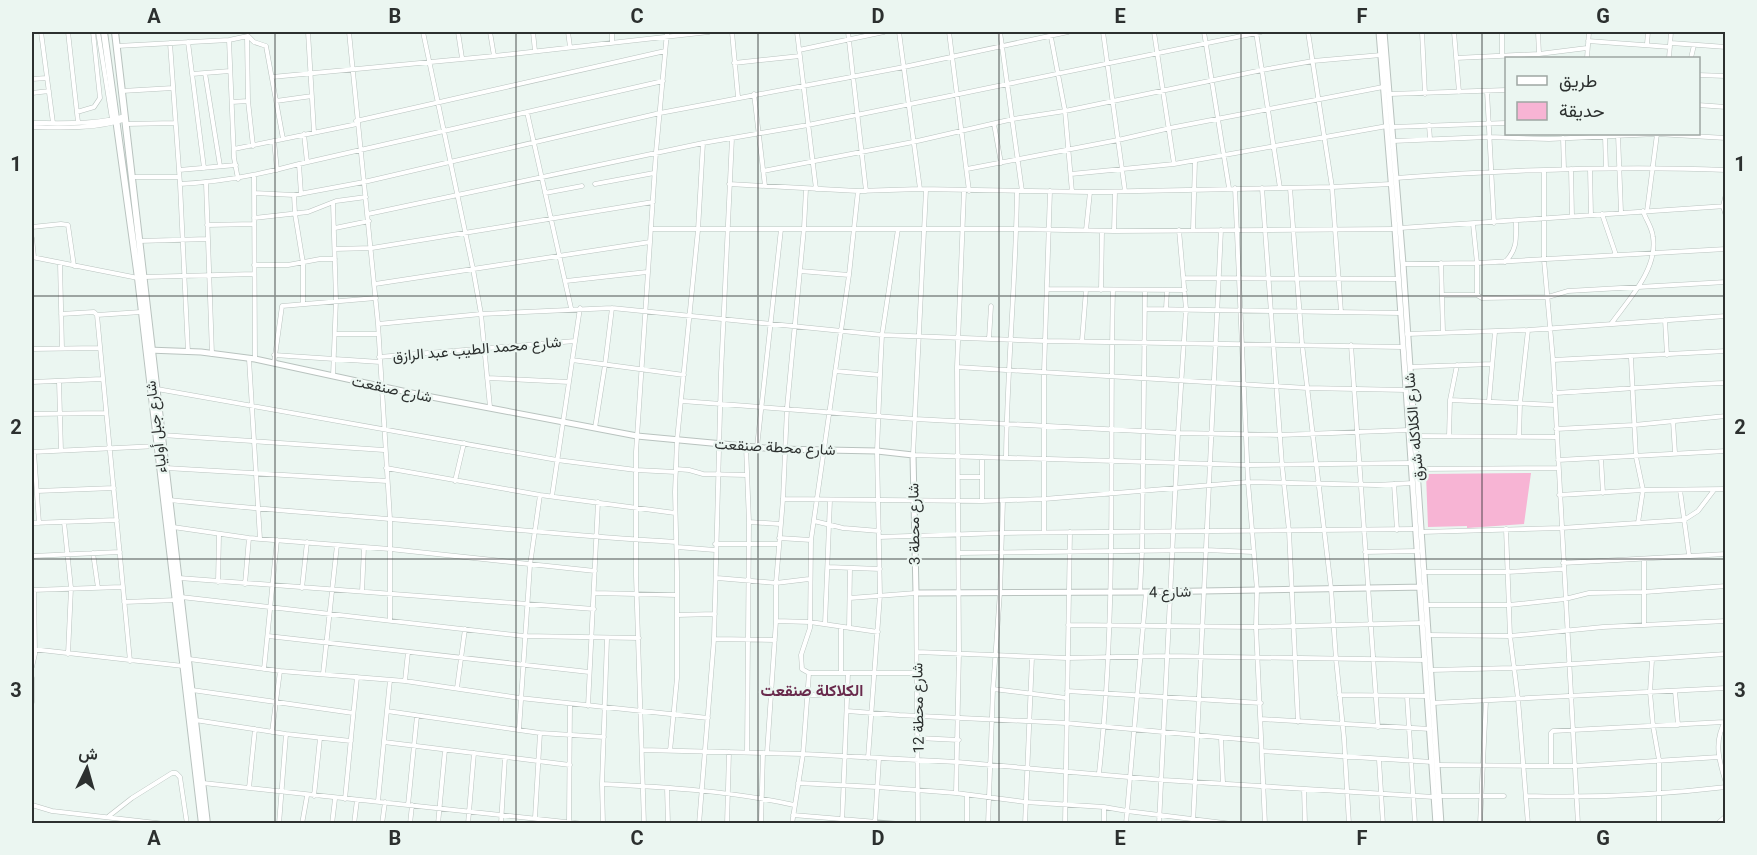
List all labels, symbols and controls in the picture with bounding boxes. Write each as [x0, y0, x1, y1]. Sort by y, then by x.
text: A [147, 4, 161, 28]
text: B [389, 4, 401, 28]
text: C [630, 4, 644, 28]
text: D [872, 4, 885, 28]
text: E [1114, 4, 1126, 28]
text: F [1357, 4, 1368, 28]
text: G [1596, 4, 1610, 28]
legend [1505, 57, 1700, 135]
text: طريق [1559, 70, 1597, 92]
text: حديقة [1559, 100, 1605, 121]
text: 1 [10, 152, 22, 176]
text: 1 [1734, 152, 1746, 176]
street label: شارع محمد الطيب عبد الرازق [392, 333, 562, 367]
street label: شارع صنقعت [350, 372, 434, 408]
street label: شارع الكلاكله شرق [1400, 372, 1430, 482]
street label: شارع جبل أولياء [141, 379, 173, 474]
text: 2 [10, 415, 22, 439]
text: 2 [1734, 415, 1746, 439]
street label: شارع محطة صنقعت [714, 435, 836, 461]
street label: شارع محطة 3 [904, 483, 926, 565]
street label: شارع 4 [1149, 583, 1192, 603]
street label: شارع محطة 12 [908, 662, 930, 753]
text: 3 [10, 678, 22, 702]
text: 3 [1734, 678, 1746, 702]
district label: الكلاكلة صنقعت [761, 681, 863, 700]
north arrow [57, 738, 117, 798]
text: ش [78, 743, 99, 764]
text: A [147, 826, 161, 850]
text: B [389, 826, 401, 850]
text: C [630, 826, 644, 850]
text: D [872, 826, 885, 850]
text: E [1114, 826, 1126, 850]
text: F [1357, 826, 1368, 850]
text: G [1596, 826, 1610, 850]

